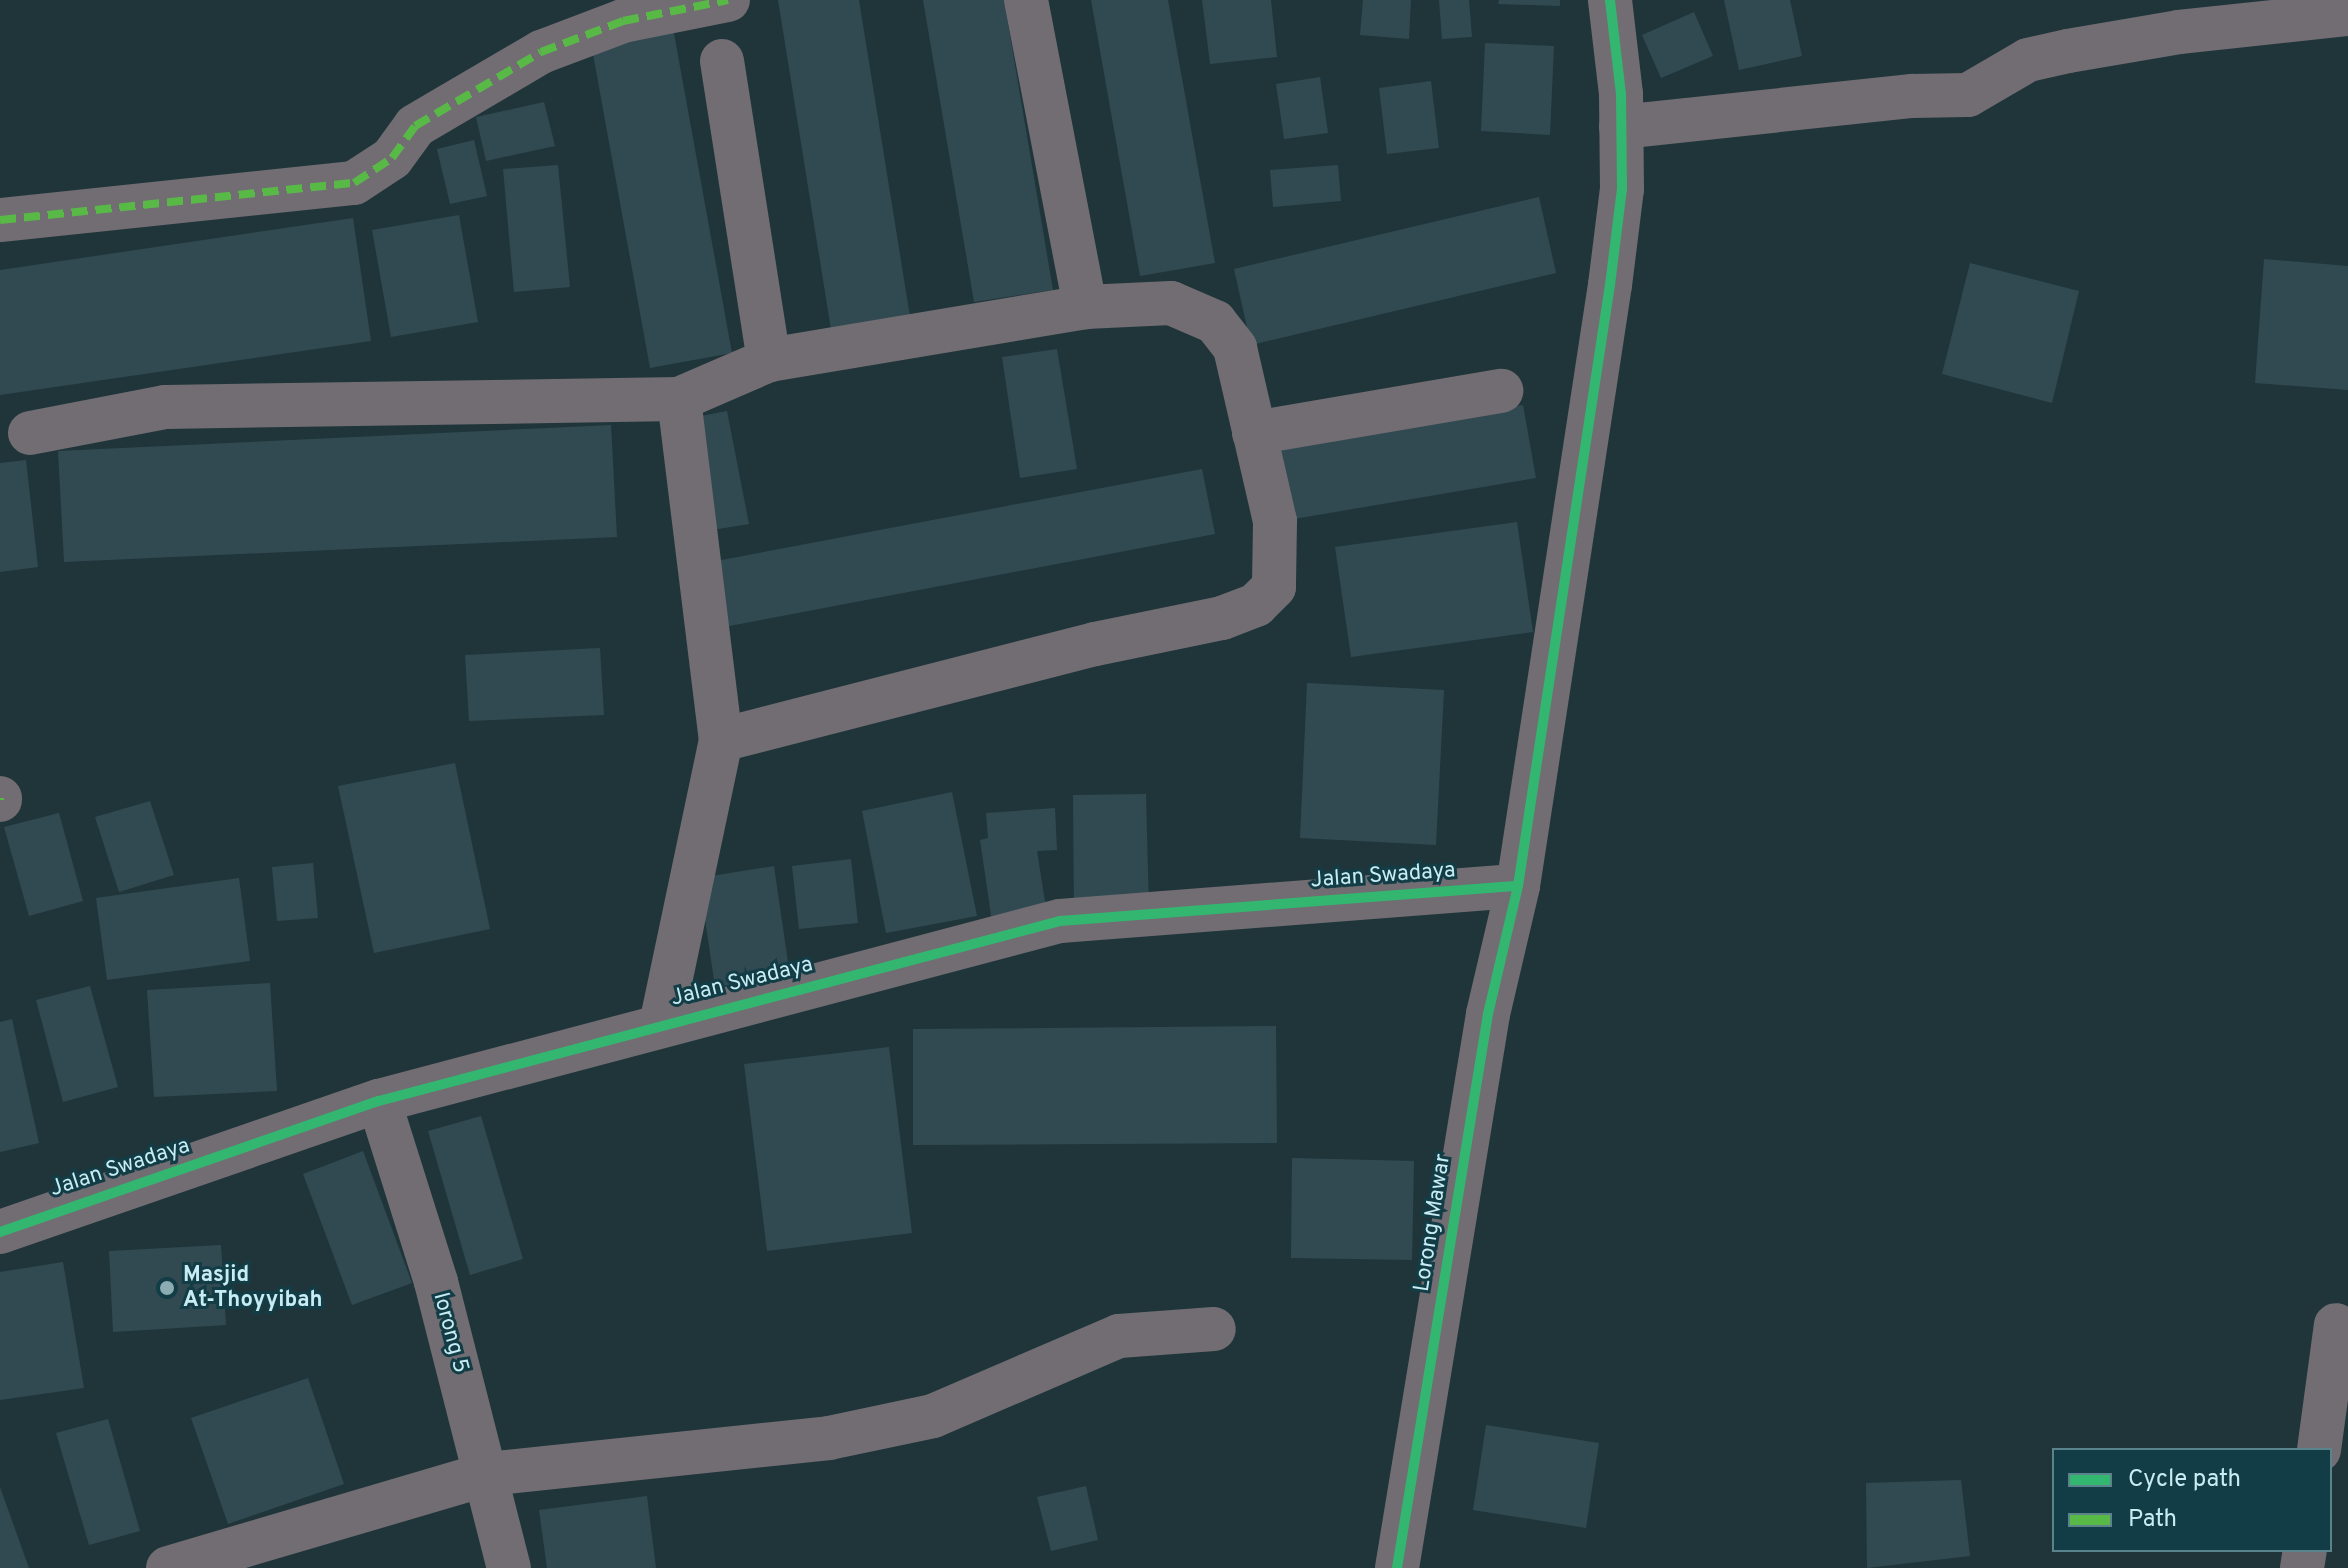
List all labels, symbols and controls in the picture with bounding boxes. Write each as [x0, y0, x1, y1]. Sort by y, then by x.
street label: Jalan Swadaya [1310, 858, 1456, 894]
street label: Jalan Swadaya [668, 952, 816, 1012]
street label: Jalan Swadaya [47, 1133, 193, 1203]
street label: Lorong Mawar [1409, 1152, 1457, 1294]
place label: Masjid At-Thoyyibah [183, 1262, 323, 1314]
marker: Masjid At-Thoyyibah [158, 1279, 176, 1297]
street label: lorong 5 [427, 1290, 473, 1376]
legend [2052, 1448, 2332, 1552]
text: Cycle path [2128, 1465, 2241, 1495]
text: Path [2128, 1505, 2177, 1535]

